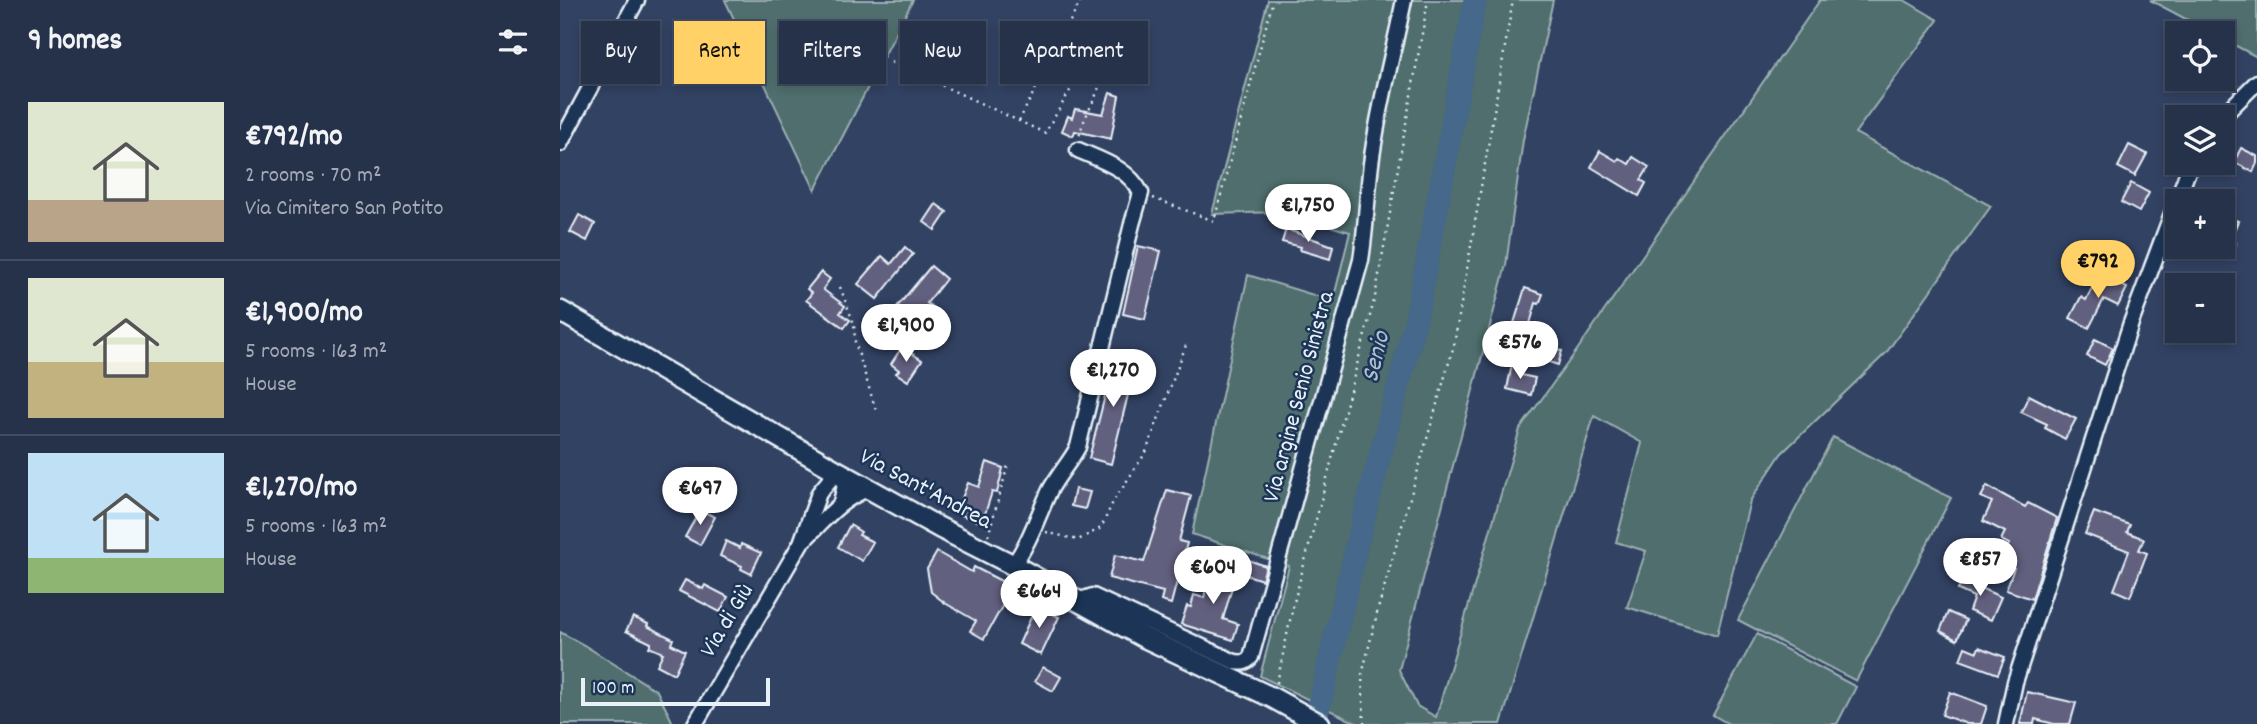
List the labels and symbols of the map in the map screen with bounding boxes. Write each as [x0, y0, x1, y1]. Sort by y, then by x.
pin: €1,750 [1251, 184, 1365, 244]
pin: €792 [2057, 240, 2139, 300]
street label: Via argine Senio Sinistra [1255, 287, 1345, 506]
pin: €1,900 [849, 304, 963, 364]
pin: €576 [1479, 322, 1561, 381]
water label: Senio [1353, 326, 1401, 386]
pin: €1,270 [1056, 350, 1170, 409]
street label: Via Sant'Andrea [853, 441, 998, 539]
pin: €697 [659, 468, 741, 527]
pin: €857 [1939, 538, 2021, 598]
pin: €604 [1172, 546, 1254, 606]
pin: €664 [998, 570, 1080, 630]
street label: Via di Giù [693, 578, 763, 664]
scale bar [581, 675, 770, 707]

